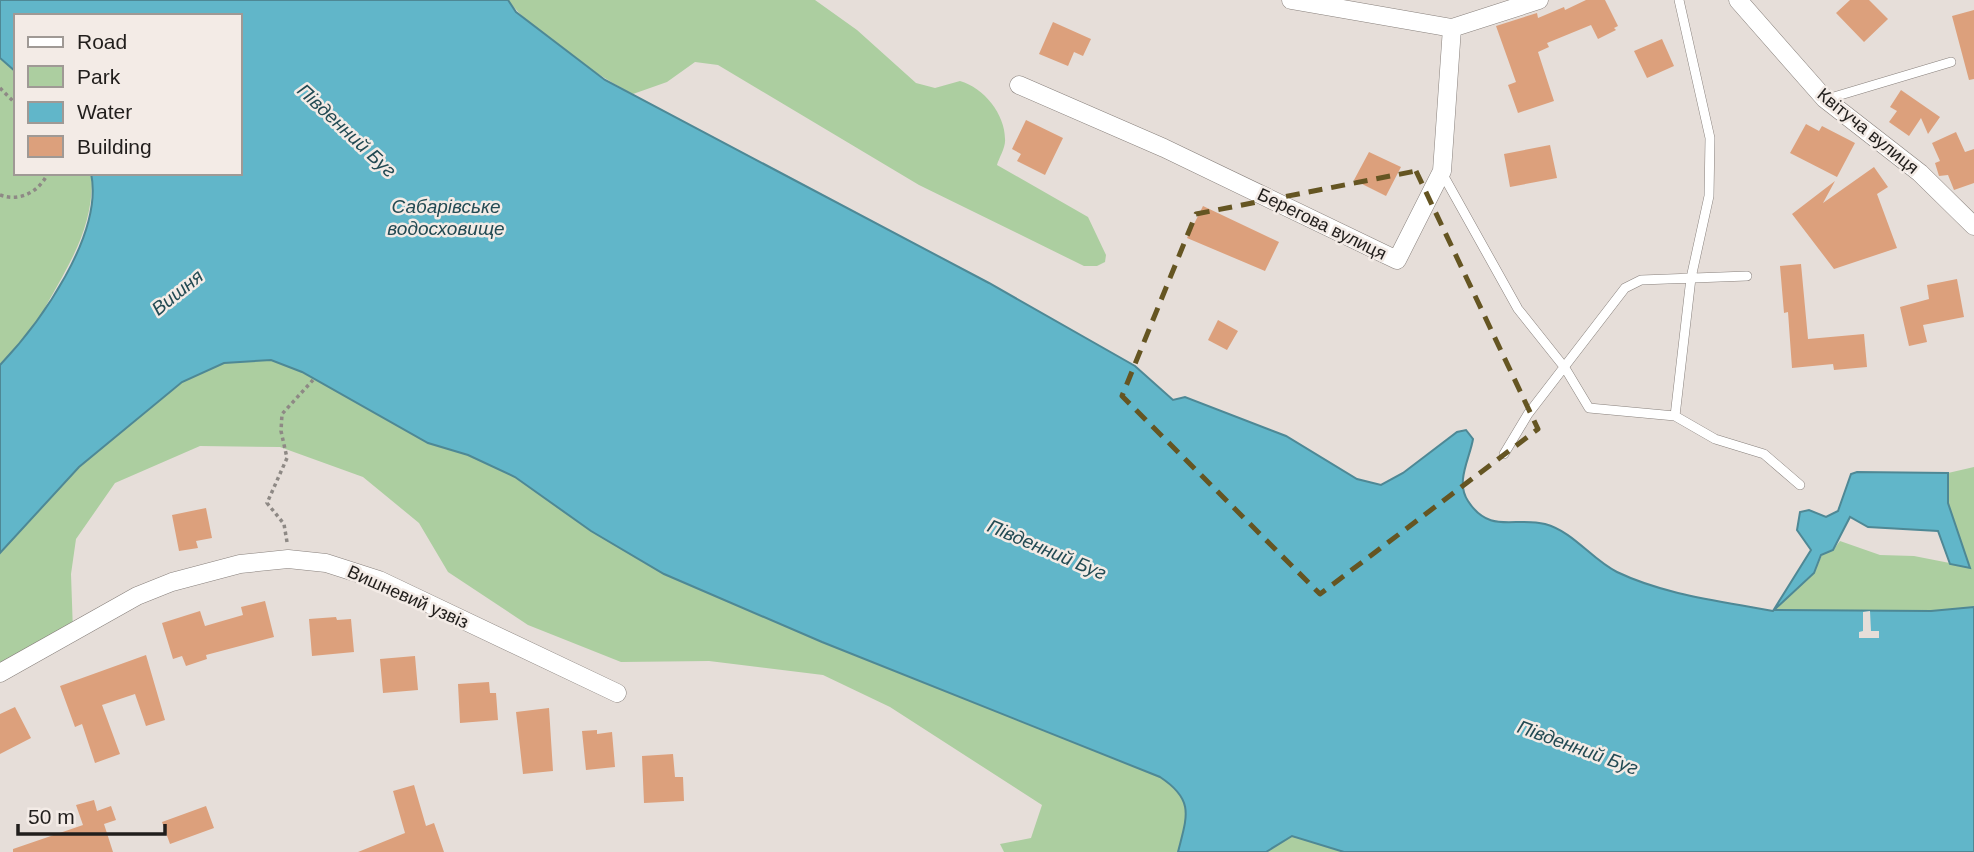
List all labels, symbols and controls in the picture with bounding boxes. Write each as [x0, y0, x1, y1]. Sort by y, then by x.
legend [14, 14, 242, 175]
text: Road [77, 30, 127, 53]
text: Park [77, 65, 121, 88]
water label: Південний Буг [293, 79, 400, 181]
street label: Квітуча вулиця [1813, 84, 1923, 178]
text: Water [77, 100, 132, 123]
text: Building [77, 135, 152, 158]
street label: Берегова вулиця [1254, 184, 1390, 264]
water label: Сабарівське водосховище [387, 196, 505, 239]
water label: Вишня [148, 265, 207, 319]
water label: Південний Буг [984, 515, 1109, 584]
street label: Вишневий узвіз [344, 561, 472, 633]
water label: Південний Буг [1515, 716, 1641, 779]
scale bar [18, 792, 164, 836]
text: 50 m [28, 805, 75, 828]

